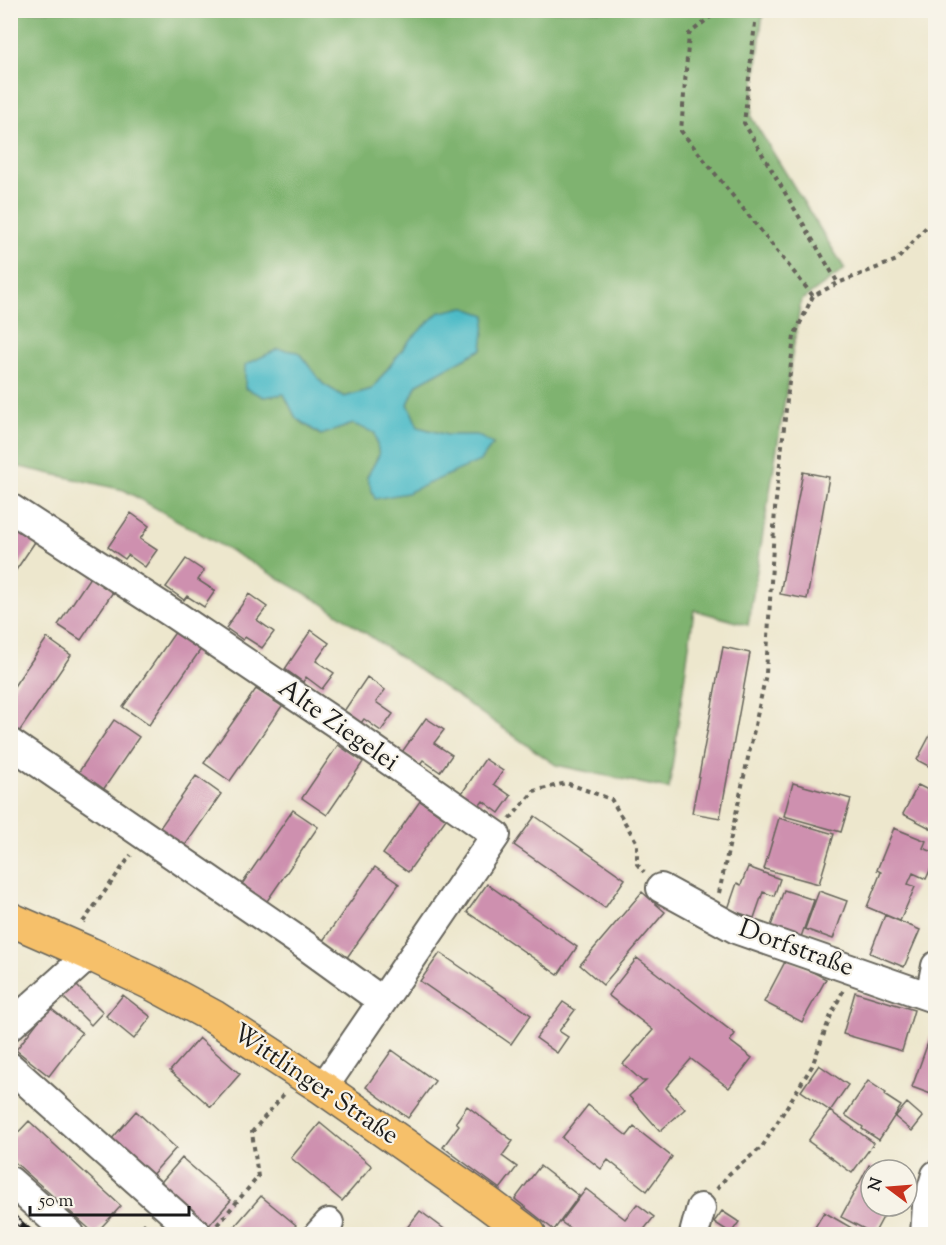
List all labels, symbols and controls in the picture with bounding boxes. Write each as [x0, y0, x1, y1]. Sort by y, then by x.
street label: Alte Ziegelei [270, 671, 406, 781]
street label: Dorfstraße [733, 911, 859, 987]
street label: Wittlinger Straße [224, 1015, 406, 1155]
north arrow [859, 1158, 919, 1218]
text: N [864, 1175, 890, 1194]
scale bar [30, 1179, 189, 1217]
text: 50 m [38, 1189, 74, 1215]

